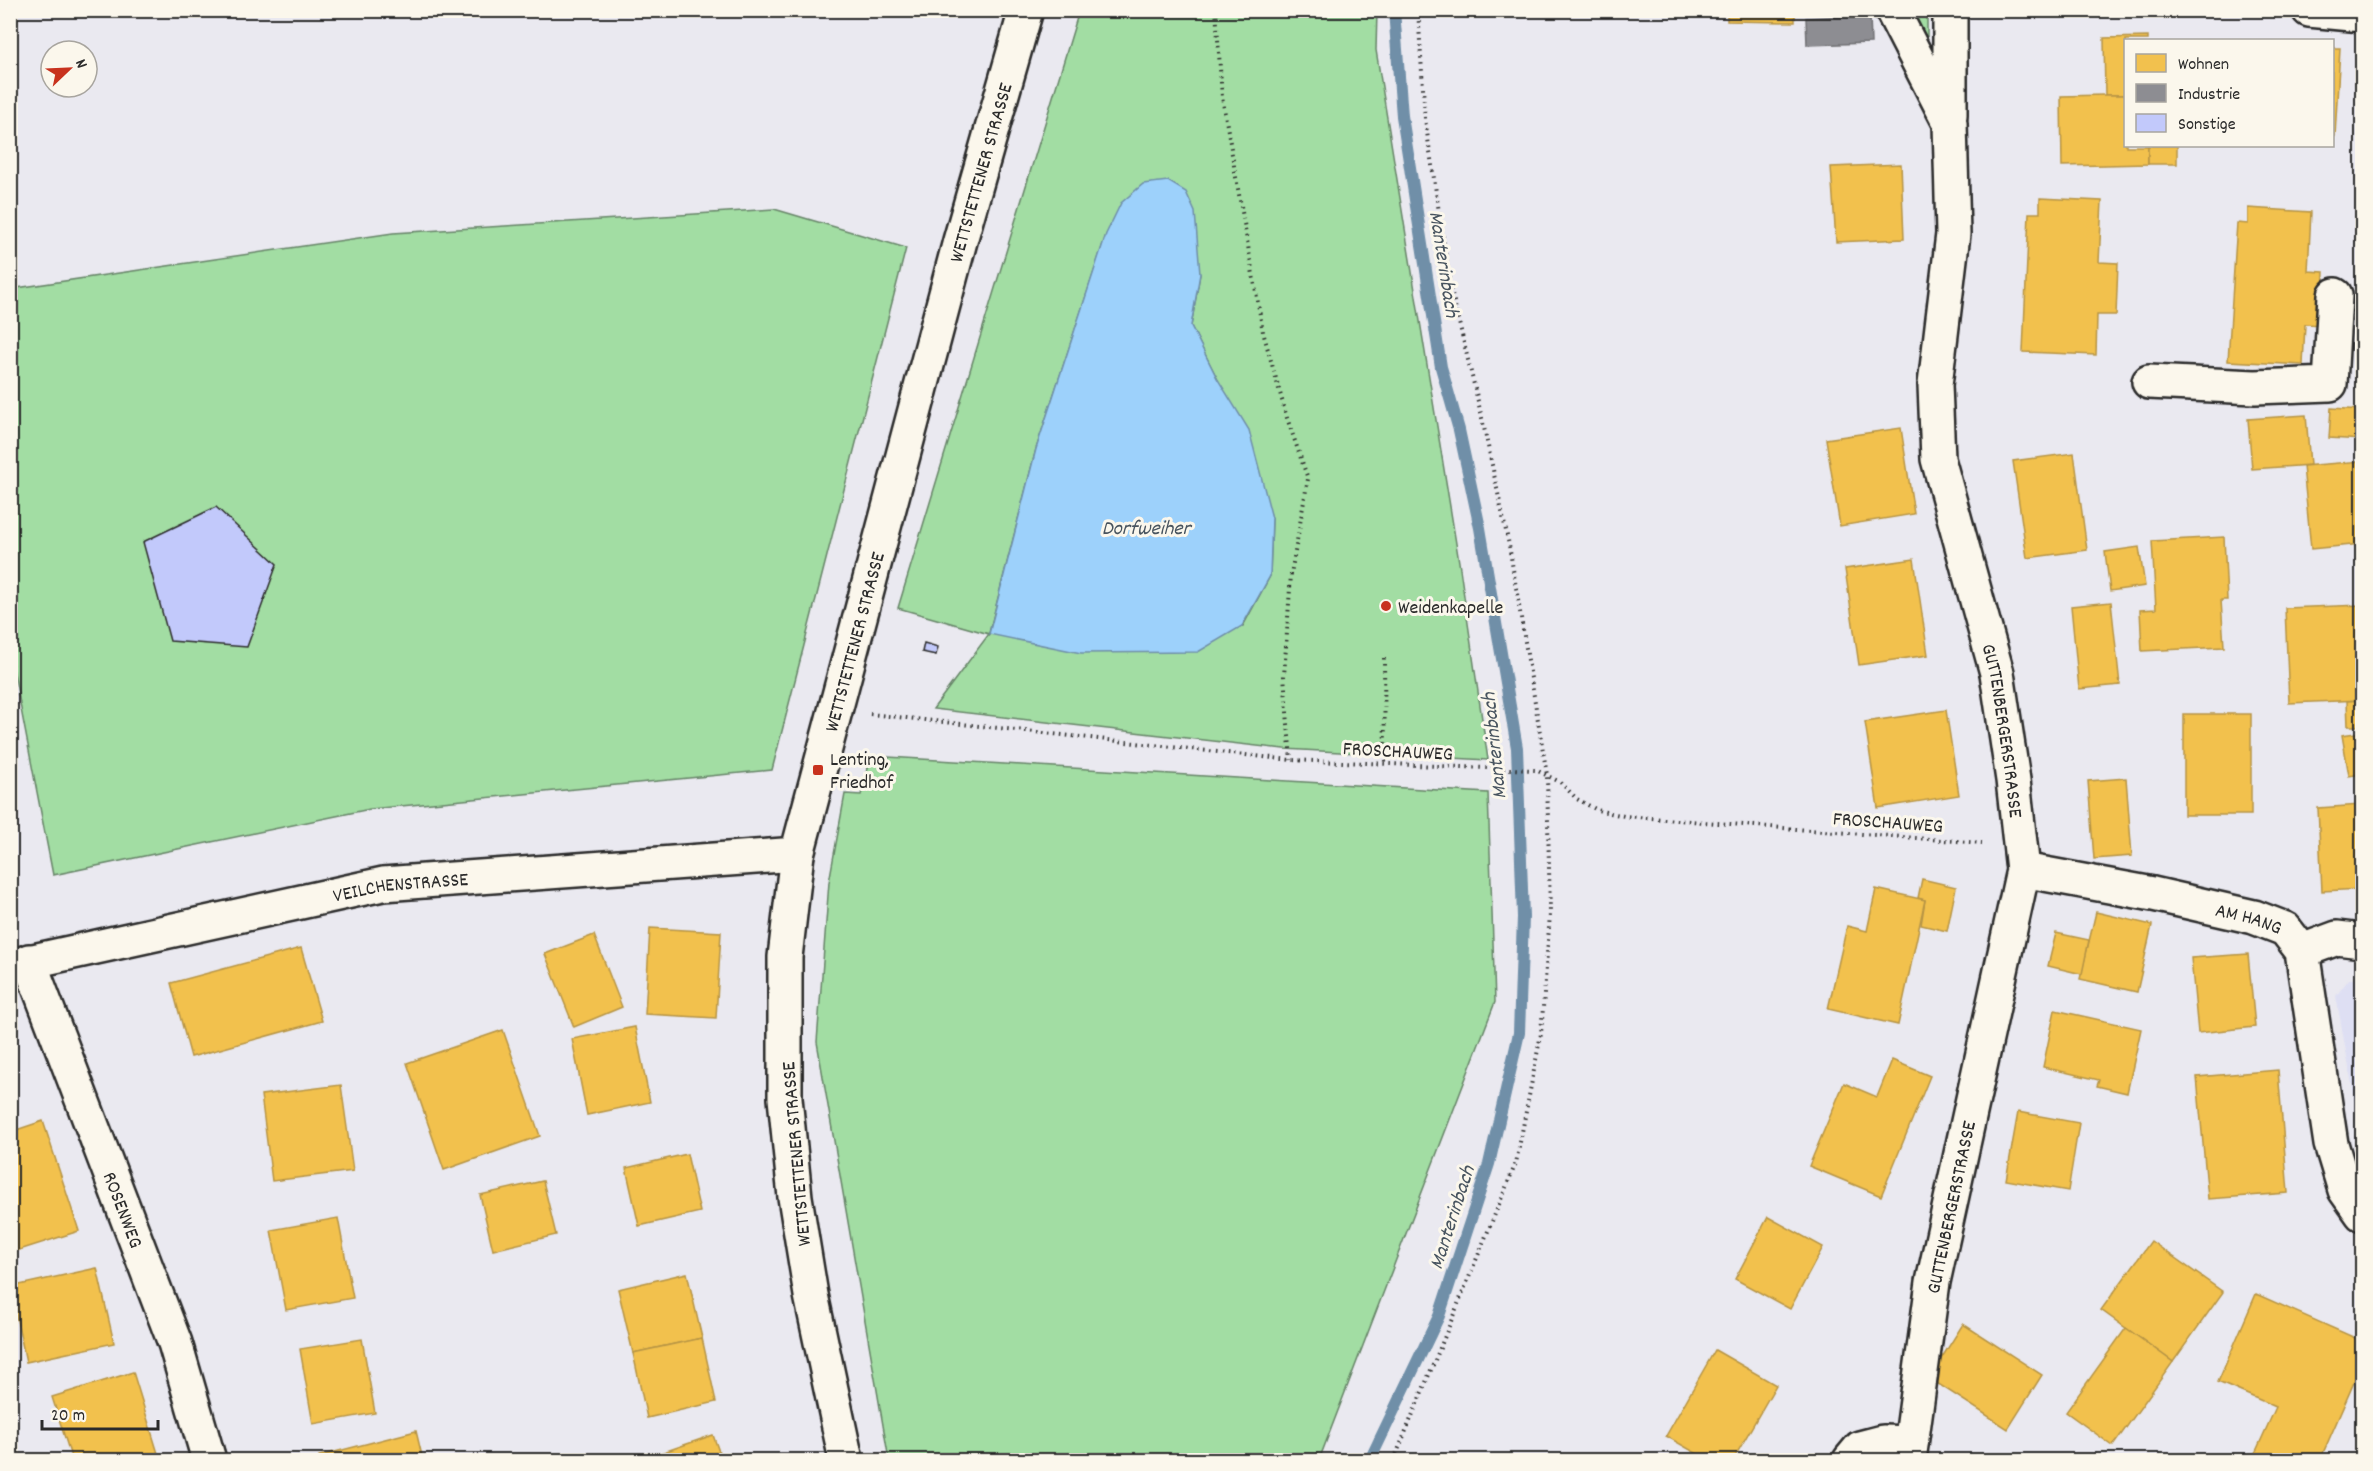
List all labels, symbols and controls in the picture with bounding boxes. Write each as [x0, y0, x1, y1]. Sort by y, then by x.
north arrow [39, 39, 99, 99]
legend [2124, 39, 2334, 147]
text: Wohnen [2178, 53, 2229, 78]
text: N [68, 56, 93, 72]
street label: WETTSTETTENER STRASSE [944, 80, 1021, 266]
text: Industrie [2178, 83, 2240, 108]
text: Sonstige [2178, 113, 2236, 138]
water label: Manterinbach [1419, 209, 1465, 321]
water label: Dorfweiher [1102, 515, 1193, 545]
street label: WETTSTETTENER STRASSE [819, 549, 894, 735]
place label: Weidenkapelle [1398, 595, 1503, 623]
marker: Weidenkapelle [1379, 599, 1393, 613]
street label: GUTTENBERGERSTRASSE [1973, 641, 2028, 819]
water label: Manterinbach [1475, 689, 1517, 801]
street label: FROSCHAUWEG [1342, 736, 1454, 770]
place label: Lenting, Friedhof [830, 747, 894, 798]
marker: Lenting, Friedhof [811, 763, 825, 777]
street label: FROSCHAUWEG [1832, 806, 1944, 842]
street label: VEILCHENSTRASSE [331, 867, 469, 912]
street label: AM HANG [2212, 898, 2285, 943]
street label: WETTSTETTENER STRASSE [776, 1060, 820, 1247]
street label: GUTTENBERGERSTRASSE [1921, 1119, 1985, 1297]
water label: Manterinbach [1423, 1161, 1485, 1274]
street label: ROSENWEG [94, 1168, 148, 1253]
scale bar [42, 1393, 158, 1431]
text: 20 m [51, 1404, 85, 1429]

